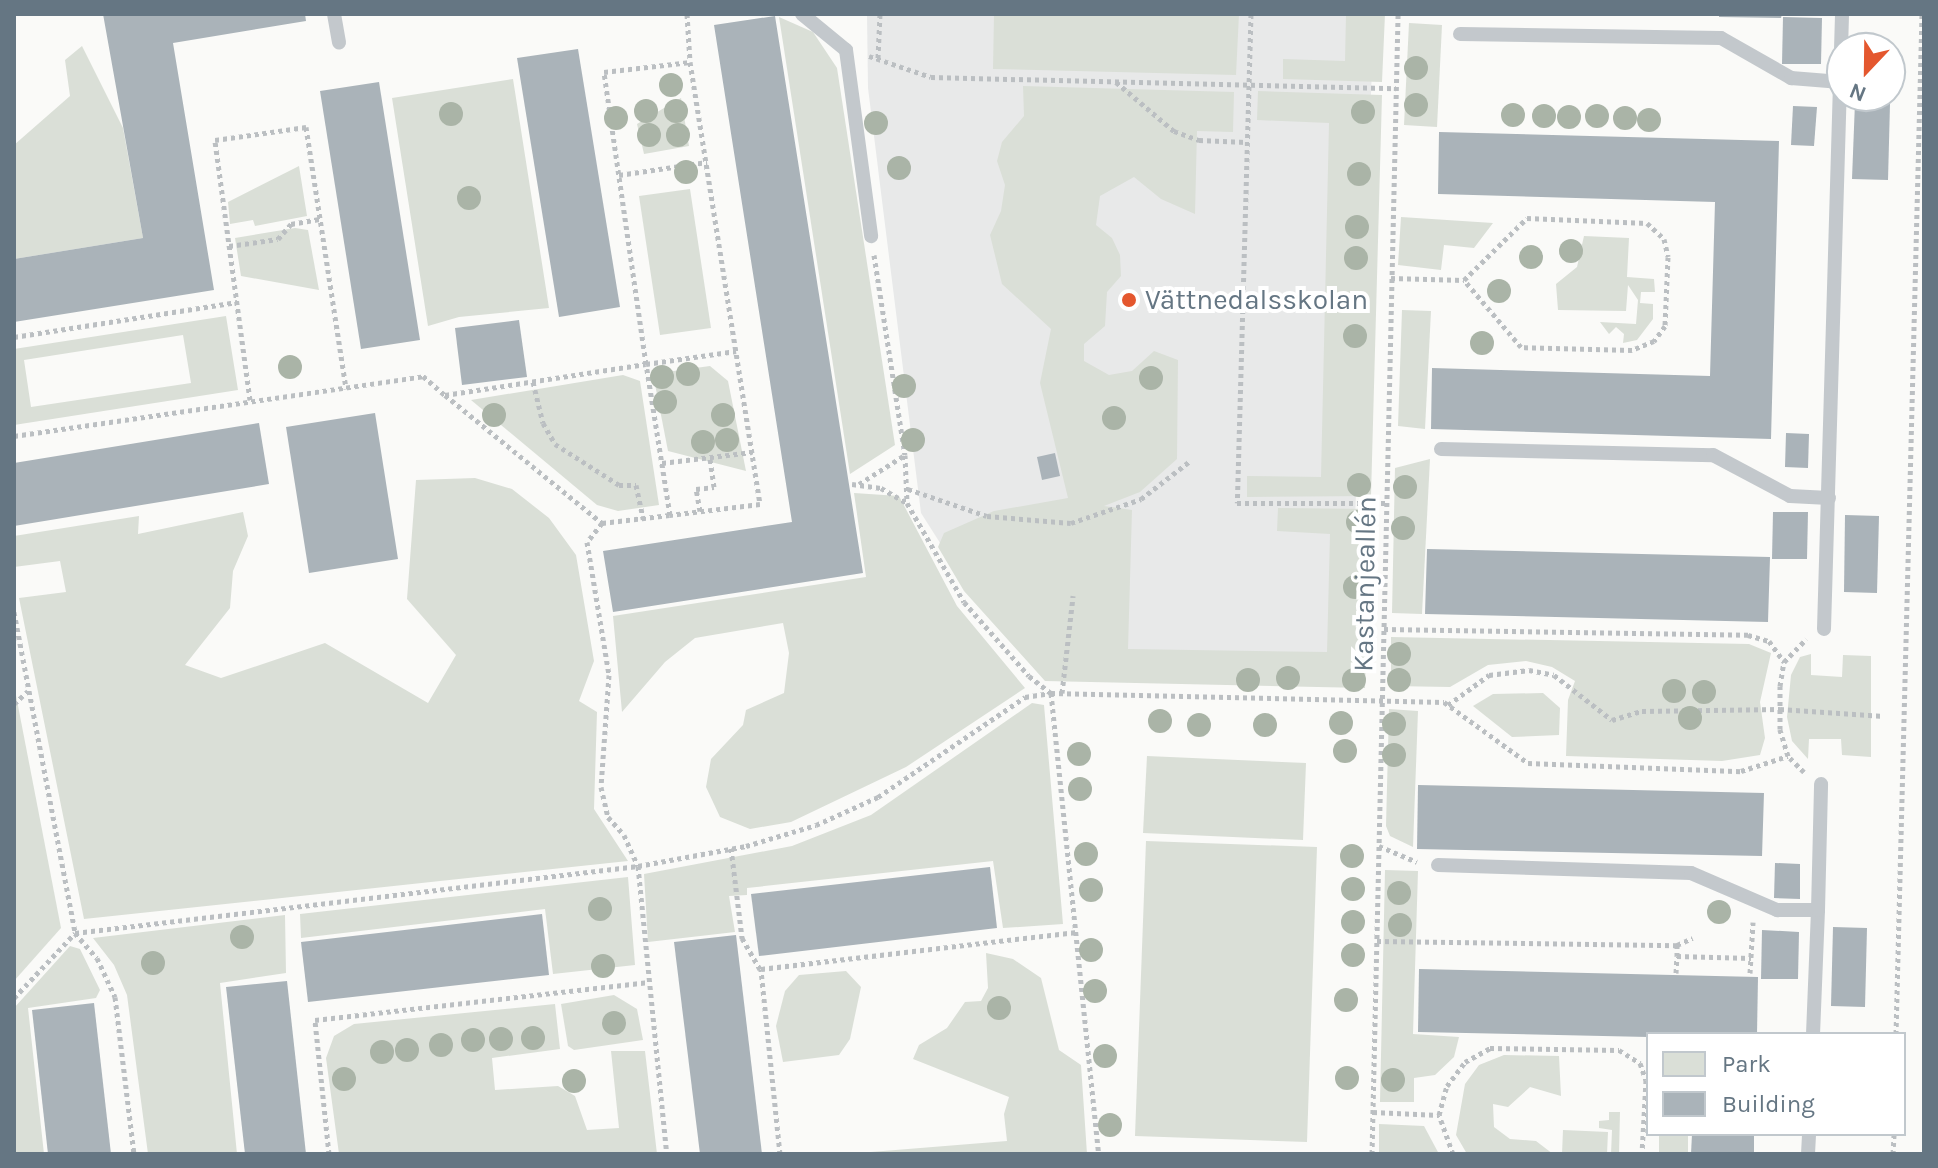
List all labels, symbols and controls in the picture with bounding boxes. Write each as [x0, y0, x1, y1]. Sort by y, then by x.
north arrow [1826, 32, 1906, 112]
text: N [1846, 77, 1870, 107]
place label: Vättnedalsskolan [1145, 283, 1368, 317]
marker: Vättnedalsskolan [1120, 291, 1138, 309]
street label: Kastanjeallén [1347, 496, 1383, 672]
legend [1646, 1032, 1906, 1136]
text: Park [1722, 1050, 1771, 1078]
text: Building [1722, 1090, 1815, 1118]

